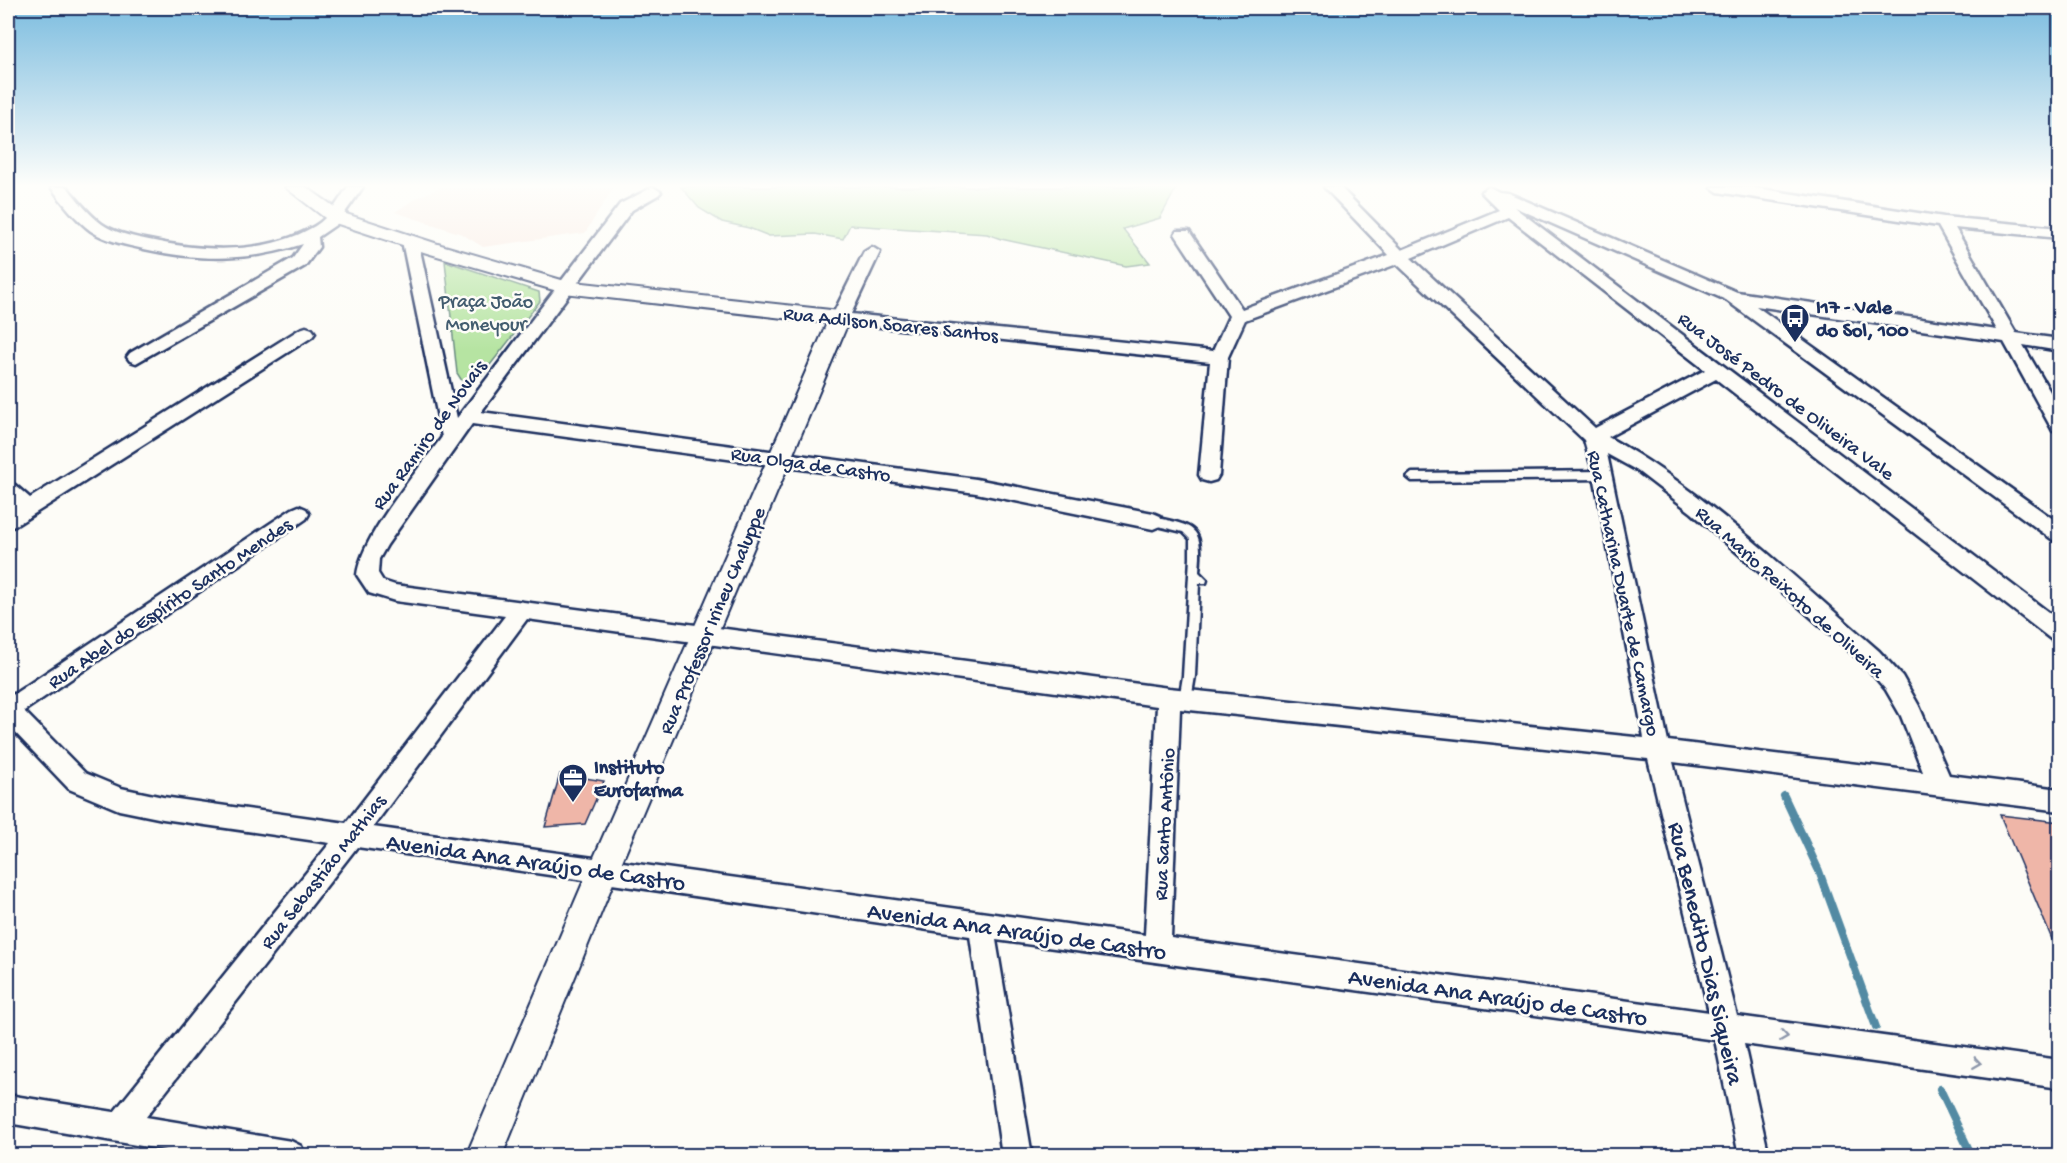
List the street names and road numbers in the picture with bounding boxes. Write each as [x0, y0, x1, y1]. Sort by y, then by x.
street label: Rua Adilson Soares Santos [782, 304, 1000, 349]
street label: Rua José Pedro de Oliveira Vale [1672, 309, 1898, 487]
street label: Rua Ramiro de Novais [369, 356, 493, 516]
street label: Rua Olga de Castro [729, 444, 892, 489]
street label: Rua Catharina Duarte de Camargo [1580, 449, 1663, 738]
street label: Rua Mario Peixoto de Oliveira [1689, 503, 1889, 685]
street label: Rua Professor Irineu Chaluppe [656, 504, 773, 738]
street label: Rua Abel do Espírito Santo Mendes [45, 514, 298, 695]
street label: Rua Santo Antônio [1151, 747, 1182, 901]
street label: Rua Sebastião Mathias [257, 791, 393, 955]
street label: Rua Benedito Dias Siqueira [1659, 820, 1748, 1089]
street label: Avenida Ana Araújo de Castro [384, 829, 687, 900]
street label: Avenida Ana Araújo de Castro [865, 898, 1168, 969]
street label: Avenida Ana Araújo de Castro [1346, 964, 1649, 1035]

